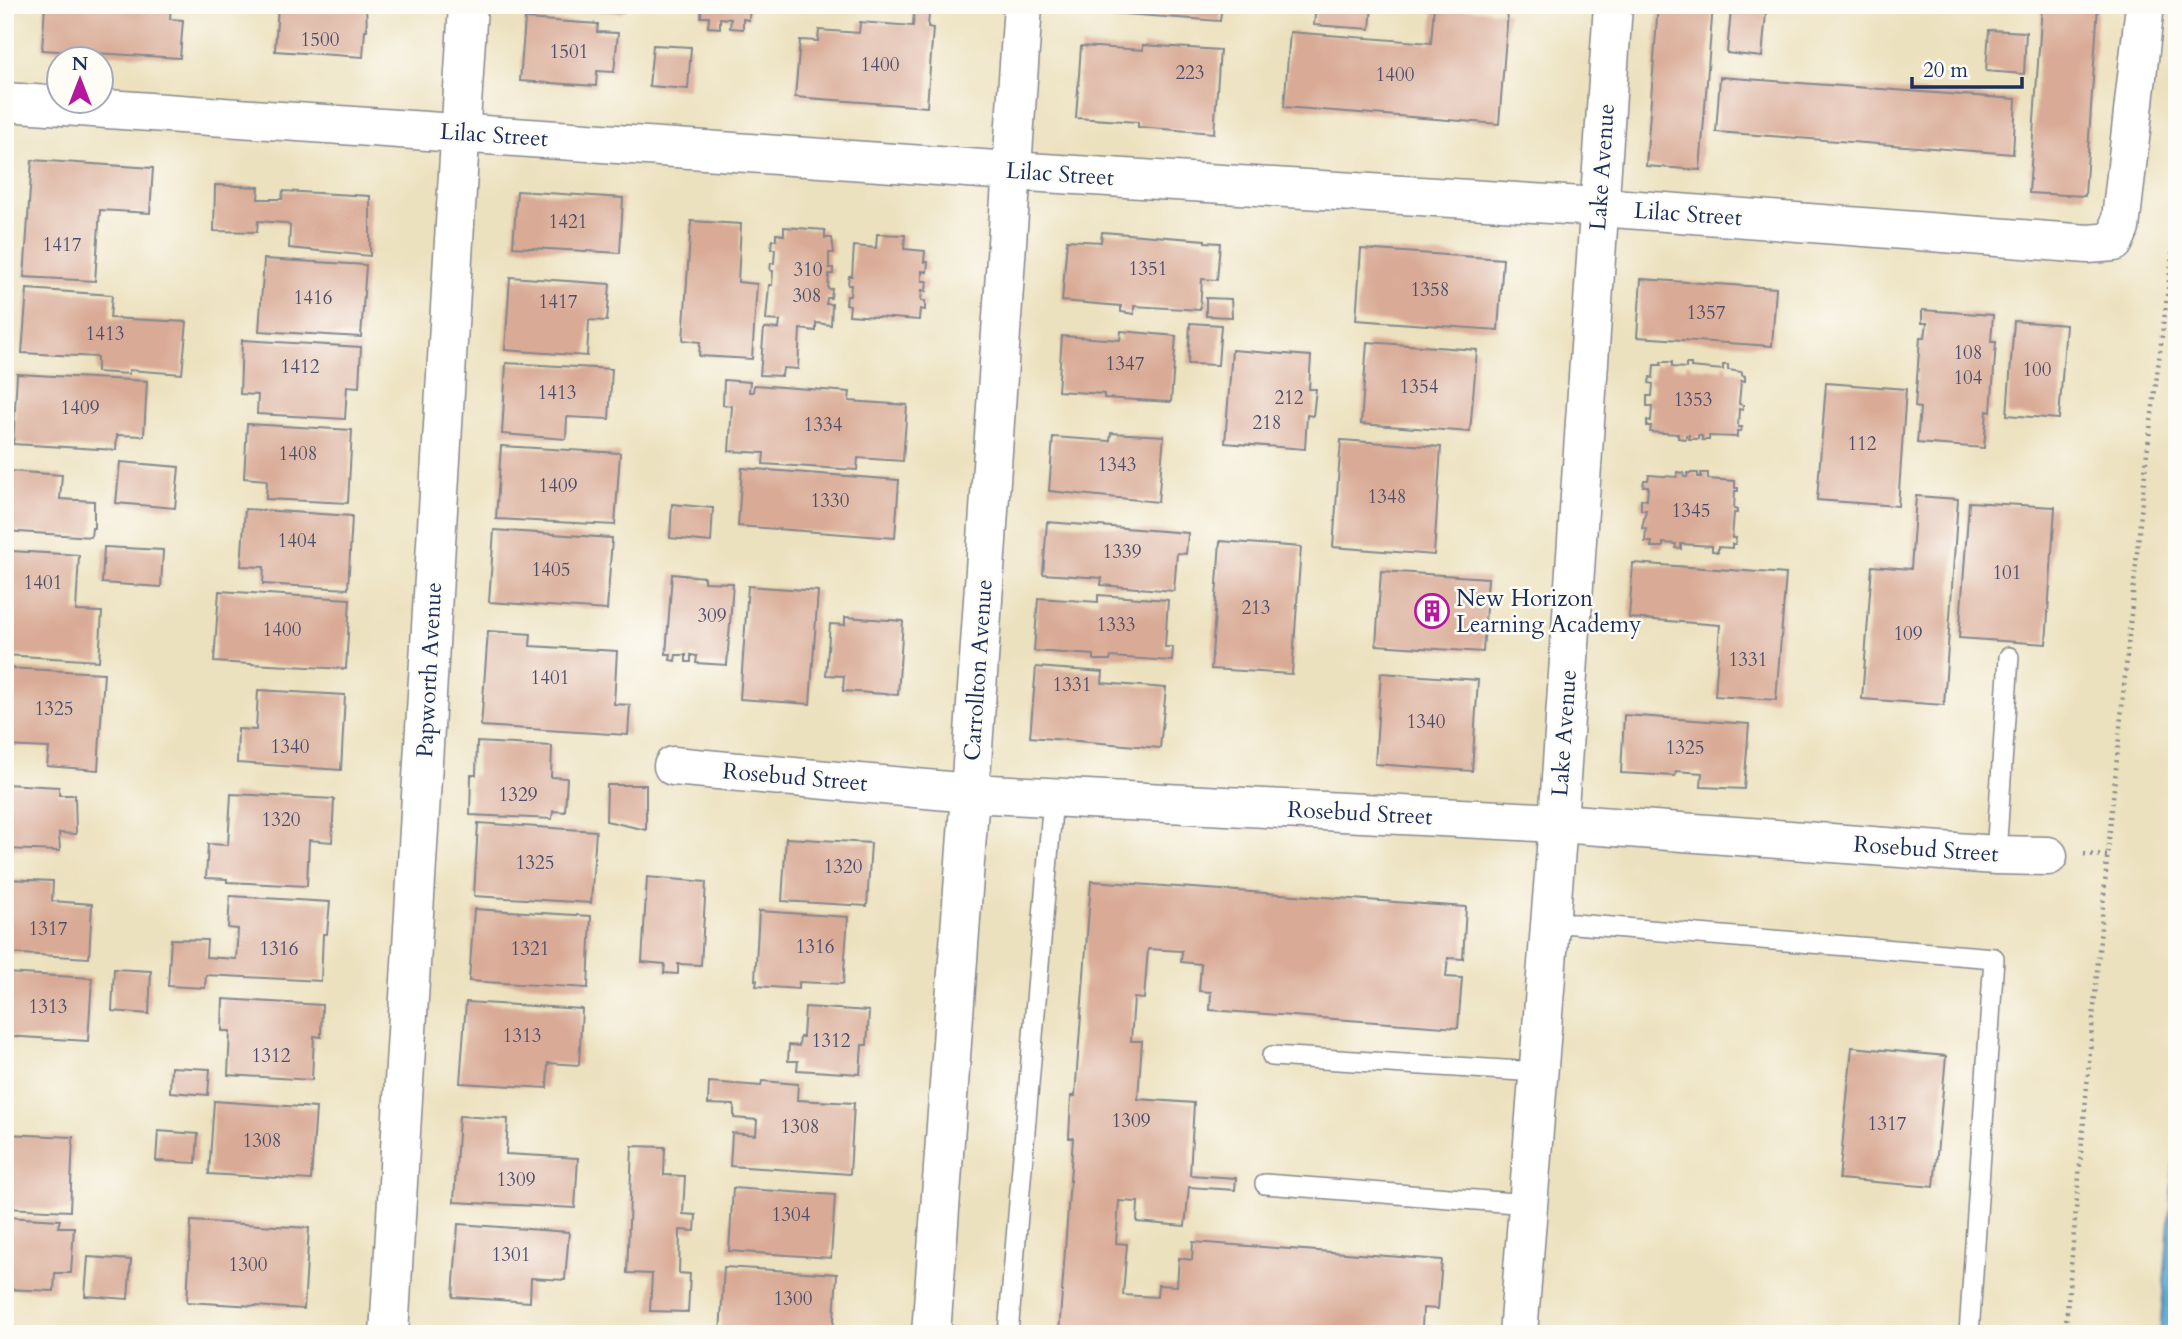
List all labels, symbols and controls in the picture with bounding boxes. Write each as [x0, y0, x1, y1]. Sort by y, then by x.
house number: 1500 [301, 27, 340, 53]
house number: 1501 [550, 39, 588, 65]
north arrow [46, 46, 116, 116]
scale bar [1912, 46, 2023, 90]
text: N [72, 51, 89, 77]
house number: 1400 [861, 52, 900, 78]
text: 20 m [1923, 56, 1968, 85]
house number: 223 [1175, 60, 1205, 86]
house number: 1400 [1376, 62, 1415, 88]
street label: Lake Avenue [1582, 102, 1622, 232]
street label: Lilac Street [439, 116, 549, 154]
street label: Lilac Street [1005, 155, 1115, 193]
street label: Lilac Street [1633, 195, 1743, 233]
house number: 1421 [549, 209, 587, 235]
house number: 1417 [43, 232, 82, 258]
house number: 1351 [1129, 256, 1167, 282]
house number: 310 [793, 257, 823, 283]
house number: 1358 [1411, 277, 1449, 303]
house number: 308 [792, 283, 822, 309]
house number: 1416 [294, 285, 332, 311]
house number: 1417 [539, 289, 578, 315]
house number: 1357 [1687, 300, 1726, 326]
house number: 1413 [86, 321, 124, 347]
house number: 108 [1953, 340, 1983, 366]
house number: 1347 [1106, 351, 1145, 377]
house number: 1412 [281, 354, 320, 380]
house number: 100 [2022, 357, 2052, 383]
house number: 104 [1953, 365, 1983, 391]
house number: 1354 [1400, 374, 1439, 400]
house number: 1413 [538, 380, 576, 406]
house number: 212 [1274, 385, 1304, 411]
house number: 1353 [1674, 387, 1712, 413]
house number: 1409 [61, 395, 100, 421]
house number: 218 [1252, 410, 1282, 436]
house number: 1334 [804, 412, 843, 438]
house number: 112 [1847, 431, 1877, 457]
house number: 1408 [279, 441, 317, 467]
house number: 1343 [1098, 452, 1136, 478]
house number: 1409 [539, 473, 578, 499]
house number: 1348 [1368, 484, 1406, 510]
house number: 1330 [811, 488, 850, 514]
house number: 1345 [1672, 498, 1710, 524]
house number: 1404 [278, 528, 317, 554]
house number: 1339 [1103, 539, 1142, 565]
house number: 1405 [532, 557, 570, 583]
house number: 101 [1992, 560, 2022, 586]
house number: 1401 [24, 570, 62, 596]
street label: Carrollton Avenue [956, 578, 1000, 762]
street label: Papworth Avenue [409, 581, 449, 759]
place label: New Horizon Learning Academy [1456, 583, 1641, 640]
building icon: New Horizon Learning Academy [1413, 592, 1451, 630]
house number: 213 [1241, 595, 1271, 621]
house number: 309 [697, 603, 727, 629]
house number: 1333 [1097, 612, 1135, 638]
house number: 1400 [263, 617, 302, 643]
house number: 109 [1893, 621, 1923, 647]
house number: 1331 [1729, 647, 1767, 673]
house number: 1401 [531, 665, 569, 691]
street label: Lake Avenue [1544, 668, 1584, 798]
house number: 1331 [1053, 672, 1091, 698]
house number: 1325 [35, 696, 73, 722]
house number: 1340 [1407, 709, 1446, 735]
house number: 1340 [271, 734, 310, 760]
house number: 1325 [1666, 735, 1704, 761]
street label: Rosebud Street [721, 755, 869, 799]
house number: 1329 [499, 782, 538, 808]
street label: Rosebud Street [1287, 794, 1433, 832]
house number: 1320 [262, 807, 301, 833]
street label: Rosebud Street [1852, 828, 2000, 870]
house number: 1325 [516, 850, 554, 876]
house number: 1320 [824, 854, 863, 880]
house number: 1317 [29, 916, 68, 942]
house number: 1316 [796, 934, 834, 960]
house number: 1316 [260, 936, 298, 962]
house number: 1321 [511, 936, 549, 962]
house number: 1313 [29, 994, 67, 1020]
house number: 1313 [503, 1023, 541, 1049]
house number: 1312 [812, 1028, 851, 1054]
house number: 1312 [252, 1043, 291, 1069]
house number: 1309 [1112, 1108, 1151, 1134]
house number: 1317 [1868, 1111, 1907, 1137]
house number: 1308 [781, 1114, 819, 1140]
house number: 1308 [243, 1128, 281, 1154]
house number: 1309 [497, 1167, 536, 1193]
house number: 1304 [772, 1202, 811, 1228]
house number: 1301 [492, 1242, 530, 1268]
house number: 1300 [229, 1252, 268, 1278]
house number: 1300 [774, 1286, 813, 1312]

